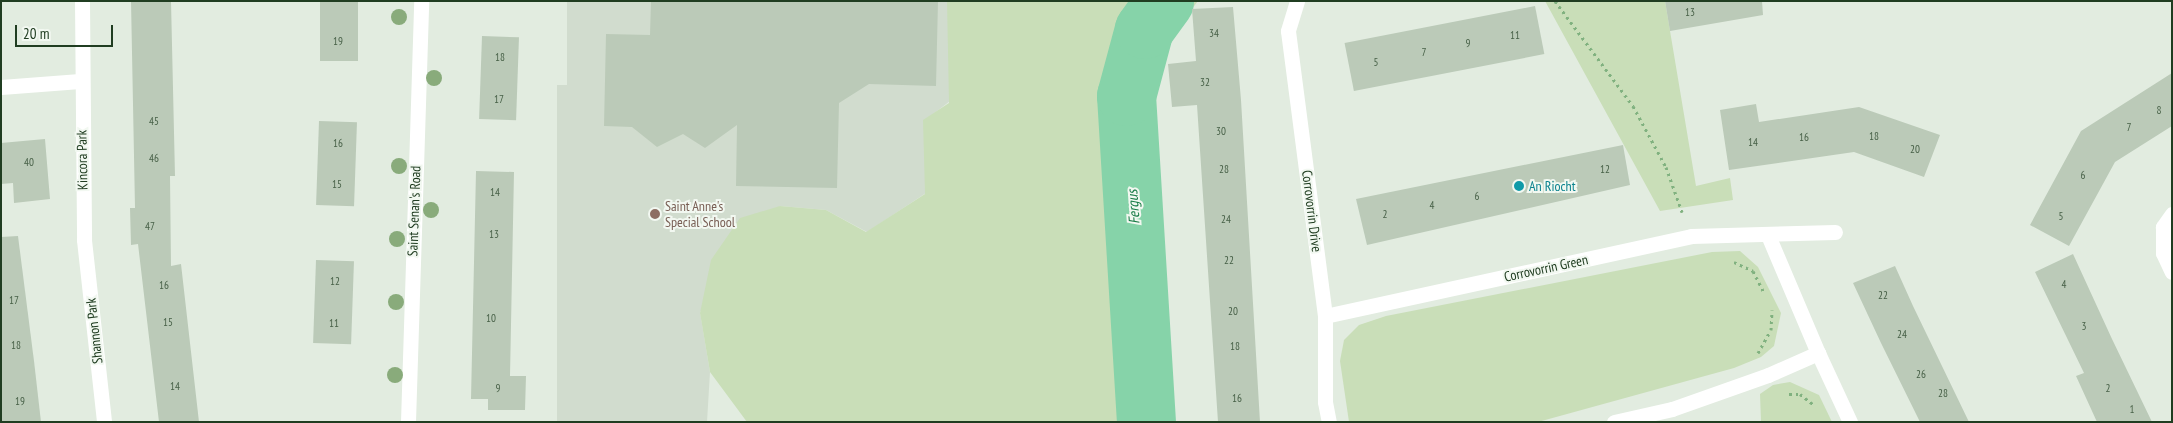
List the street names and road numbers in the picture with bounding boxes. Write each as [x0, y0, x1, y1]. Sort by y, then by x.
street label: Kincora Park [73, 130, 91, 190]
street label: Saint Senan's Road [404, 165, 424, 257]
street label: Corrovorrin Drive [1299, 169, 1325, 253]
street label: Corrovorrin Green [1503, 251, 1589, 285]
street label: Shannon Park [82, 297, 106, 365]

